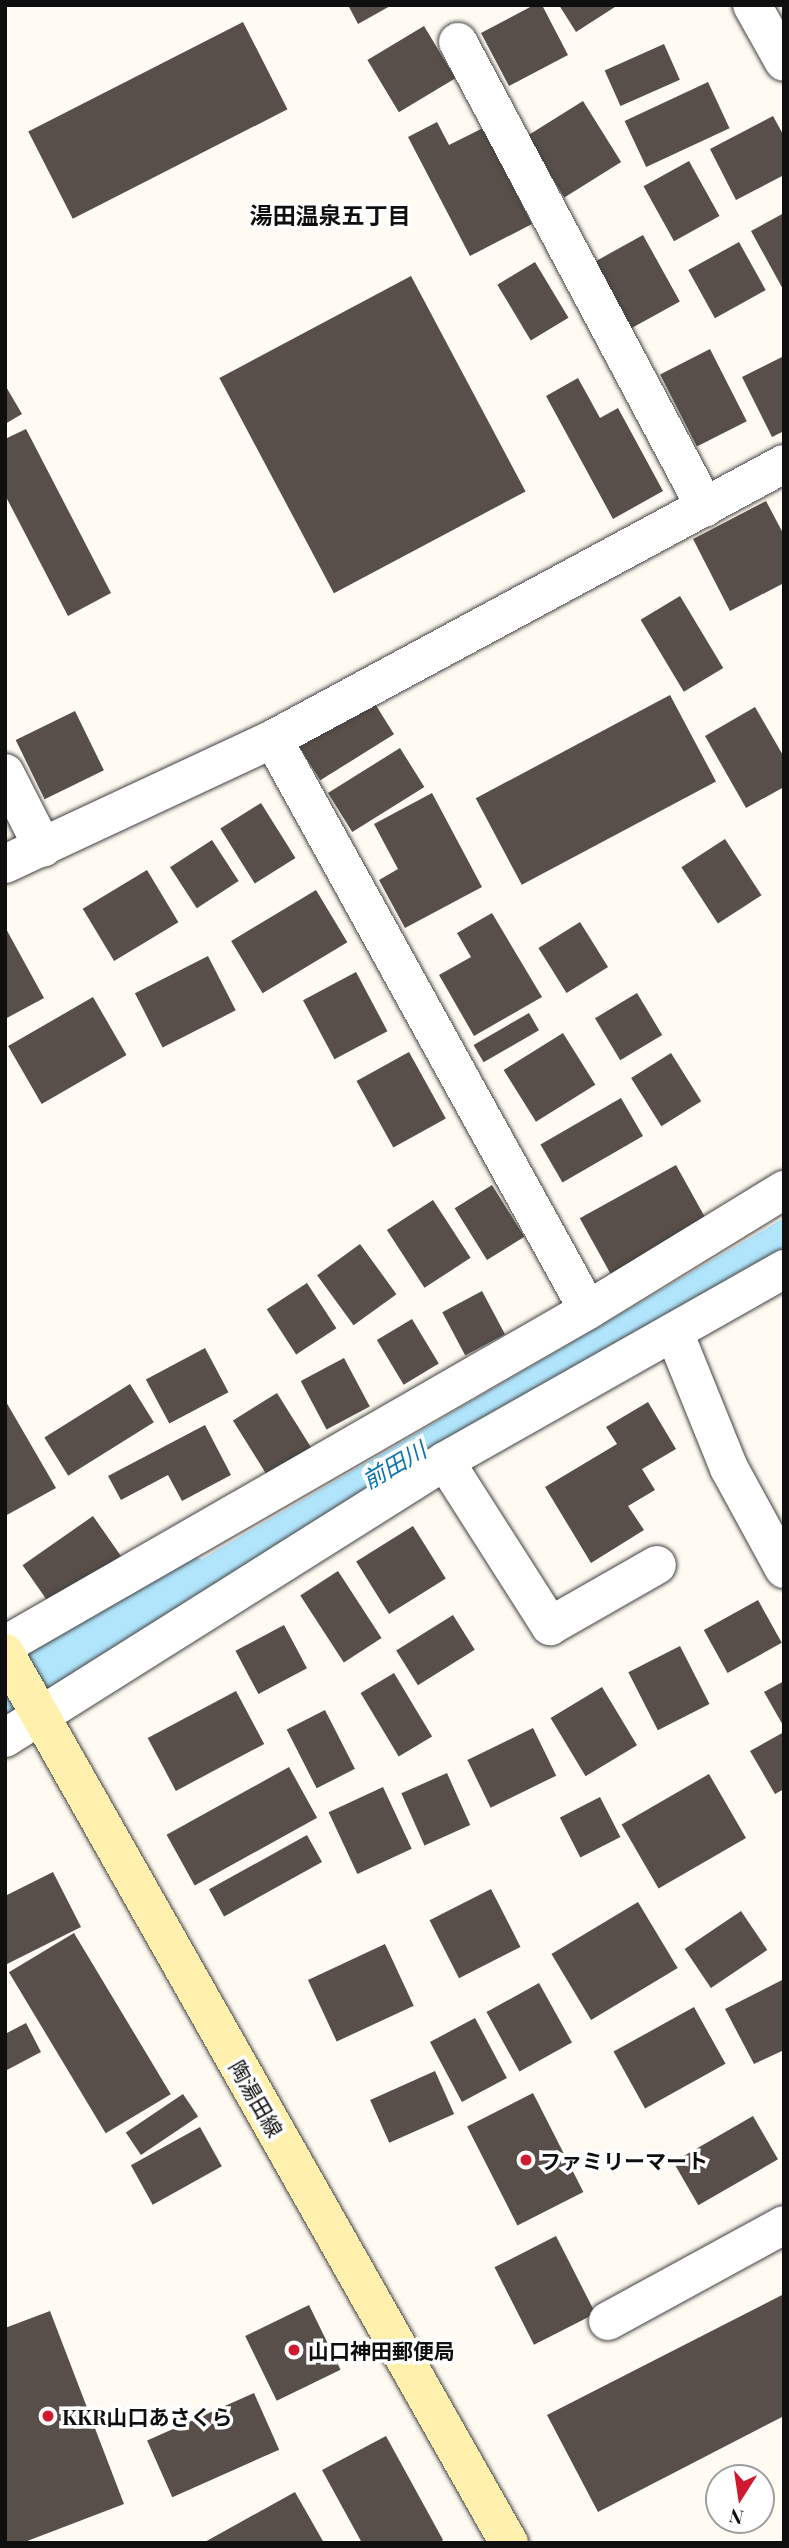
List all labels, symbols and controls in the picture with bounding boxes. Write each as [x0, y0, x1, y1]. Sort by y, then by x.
district label: 湯田温泉五丁目 [250, 201, 410, 229]
water label: 前田川 [357, 1436, 431, 1494]
street label: 陶湯田線 [225, 2055, 289, 2141]
place label: ファミリーマート [540, 2147, 708, 2173]
marker: ファミリーマート [518, 2152, 534, 2168]
place label: 山口神田郵便局 [308, 2337, 455, 2363]
marker: 山口神田郵便局 [286, 2342, 302, 2358]
place label: KKR山口あさくら [62, 2403, 233, 2429]
marker: KKR山口あさくら [40, 2408, 56, 2424]
north arrow [705, 2464, 775, 2534]
text: N [727, 2503, 745, 2532]

